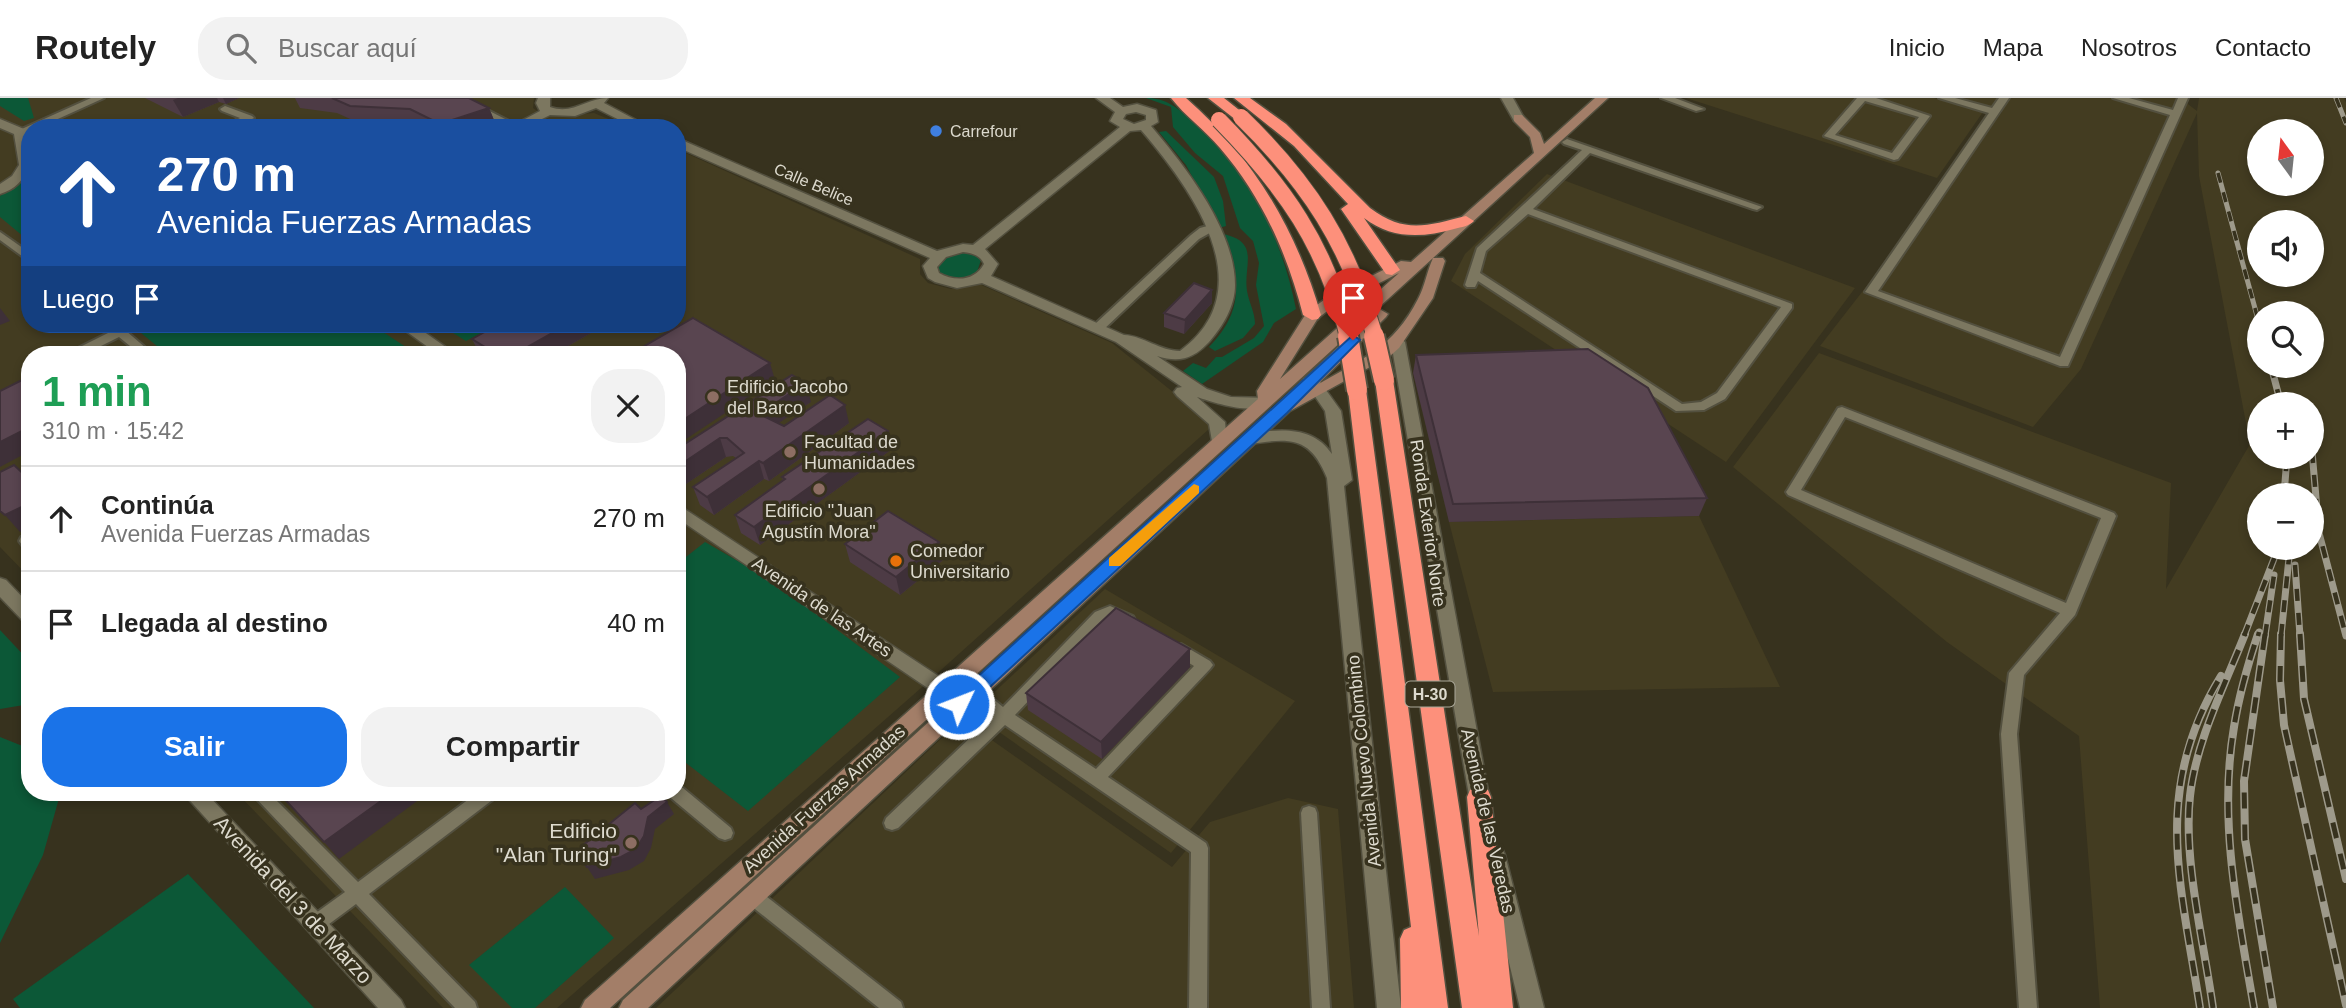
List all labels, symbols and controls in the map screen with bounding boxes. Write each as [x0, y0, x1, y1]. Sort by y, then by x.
search box [198, 17, 688, 80]
text: Routely [35, 29, 156, 66]
icon: search [222, 29, 260, 67]
text: Buscar aquí [278, 33, 417, 63]
text: Inicio [1889, 34, 1945, 61]
text: Mapa [1983, 34, 2043, 61]
text: Nosotros [2081, 34, 2177, 61]
text: Contacto [2215, 34, 2311, 61]
north arrow [2247, 119, 2324, 196]
map controls [2247, 119, 2324, 560]
marker: Carrefour [928, 123, 944, 139]
place label: Carrefour [950, 123, 1018, 140]
icon: ahead [42, 147, 133, 238]
text: 270 m [157, 147, 296, 201]
street label: Calle Belice [772, 160, 856, 209]
text: Avenida Fuerzas Armadas [157, 204, 532, 240]
button: sound [2247, 210, 2324, 287]
pin [1323, 268, 1383, 340]
icon: arrive [1334, 279, 1372, 317]
icon: arrive [128, 280, 166, 318]
text: Luego [42, 284, 114, 314]
button: search [2247, 301, 2324, 378]
text: 1 min [42, 368, 152, 415]
button: close [591, 369, 665, 443]
place label: Edificio Jacobo del Barco [727, 377, 848, 418]
marker: Edificio Jacobo del Barco [705, 389, 721, 405]
button: + [2247, 392, 2324, 469]
text: 310 m · 15:42 [42, 418, 184, 444]
place label: Facultad de Humanidades [804, 432, 915, 473]
street label: Ronda Exterior Norte [1406, 438, 1450, 608]
marker: Facultad de Humanidades [782, 444, 798, 460]
marker: Edificio "Juan Agustín Mora" [811, 481, 827, 497]
button: − [2247, 483, 2324, 560]
text: Continúa [101, 490, 214, 520]
icon: ahead [42, 500, 80, 538]
place label: Edificio "Juan Agustín Mora" [762, 501, 876, 542]
text: 270 m [593, 503, 665, 533]
text: Avenida Fuerzas Armadas [101, 521, 370, 547]
place label: Comedor Universitario [910, 541, 1010, 582]
street label: Avenida de las Artes [749, 553, 895, 661]
marker: Comedor Universitario [888, 553, 904, 569]
icon: arrive [42, 605, 80, 643]
text: Llegada al destino [101, 608, 328, 638]
text: 40 m [607, 608, 665, 638]
street label: Avenida Nuevo Colombino [1343, 654, 1385, 868]
position arrow [922, 667, 996, 741]
road number: H-30 [1406, 681, 1454, 706]
button: Salir [42, 707, 347, 787]
button: Compartir [361, 707, 665, 787]
street label: Avenida Fuerzas Armadas [739, 721, 909, 877]
street label: Avenida de las Veredas [1457, 727, 1519, 915]
street label: Avenida del 3 de Marzo [210, 811, 377, 988]
place label: Edificio "Alan Turing" [496, 819, 617, 866]
marker: Edificio "Alan Turing" [623, 835, 639, 851]

